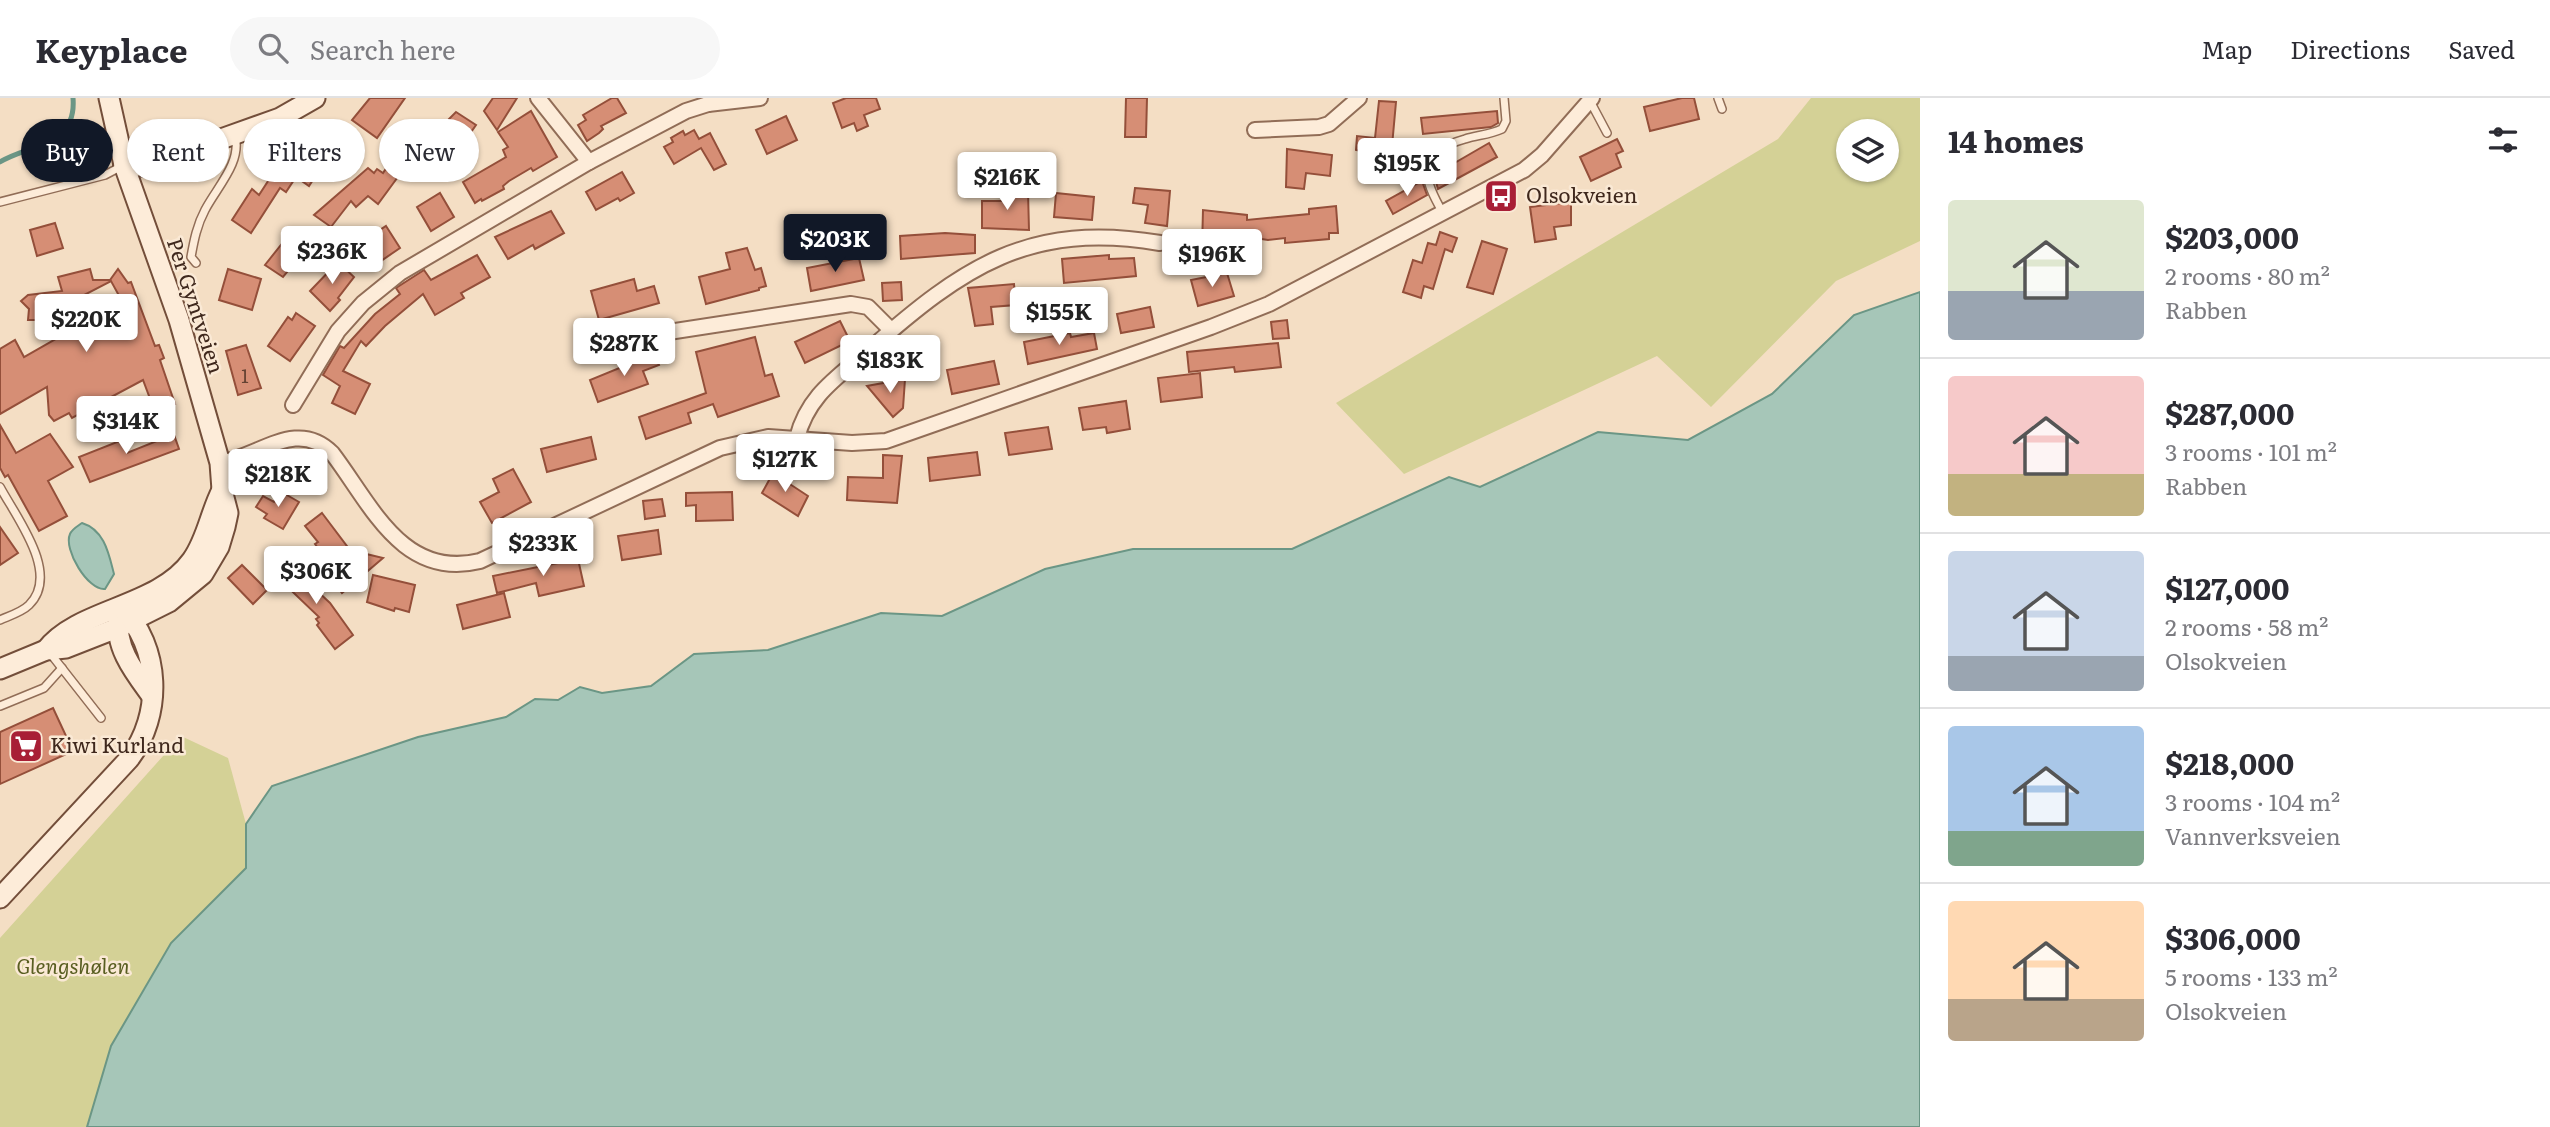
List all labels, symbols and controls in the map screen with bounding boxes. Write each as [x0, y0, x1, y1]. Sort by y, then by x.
search box [230, 17, 720, 80]
text: Keyplace [35, 24, 188, 73]
icon: search [254, 29, 292, 67]
text: Search here [310, 29, 456, 68]
text: Map [2201, 31, 2252, 66]
text: Directions [2290, 31, 2410, 66]
text: Saved [2448, 31, 2515, 66]
text: 14 homes [1948, 118, 2084, 162]
chip: Buy [21, 119, 113, 182]
chip: Rent [127, 119, 229, 182]
chip: Filters [243, 119, 365, 182]
chip: New [379, 119, 479, 182]
map controls [1836, 119, 1899, 182]
button: layers [1836, 119, 1899, 182]
icon: filters [2484, 121, 2522, 159]
pin: $195K [1358, 139, 1456, 198]
text: $195K [1374, 144, 1440, 178]
pin: $216K [958, 152, 1056, 212]
text: $216K [973, 158, 1041, 192]
bus stop icon: Olsokveien [1482, 177, 1520, 215]
place label: Olsokveien [1526, 178, 1637, 209]
pin: $203K [786, 214, 884, 274]
text: $203,000 [2165, 214, 2299, 258]
text: $203K [800, 220, 870, 254]
pin: $236K [283, 226, 381, 286]
icon: home [2004, 228, 2088, 312]
pin: $196K [1163, 230, 1261, 289]
text: $236K [297, 232, 367, 266]
street label: Per Gyntveien [161, 233, 234, 377]
text: $196K [1178, 235, 1246, 269]
text: 2 rooms · 80 m² [2165, 258, 2330, 292]
pin: $155K [1010, 288, 1108, 347]
text: Rabben [2165, 292, 2247, 326]
text: $155K [1026, 293, 1092, 327]
pin: $220K [37, 294, 135, 354]
text: $220K [51, 300, 121, 334]
pin: $287K [575, 318, 673, 378]
text: $287K [589, 324, 659, 358]
pin: $183K [841, 336, 939, 395]
text: $183K [856, 341, 924, 375]
house number: 1 [241, 362, 249, 389]
text: $287,000 [2165, 390, 2295, 434]
pin: $314K [77, 396, 175, 456]
text: $314K [92, 402, 160, 436]
icon: home [2004, 404, 2088, 488]
pin: $127K [736, 434, 834, 494]
text: 3 rooms · 101 m² [2165, 434, 2337, 468]
text: $127K [752, 440, 818, 474]
pin: $218K [229, 450, 327, 509]
text: $218K [244, 455, 312, 489]
text: Rabben [2165, 468, 2247, 502]
pin: $233K [494, 518, 592, 578]
text: $233K [508, 524, 578, 558]
pin: $306K [267, 546, 365, 606]
text: $306K [280, 552, 352, 586]
text: $127,000 [2165, 565, 2289, 609]
icon: home [2004, 579, 2088, 663]
text: 2 rooms · 58 m² [2165, 609, 2328, 643]
text: Olsokveien [2165, 643, 2287, 677]
supermarket icon: Kiwi Kurland [7, 727, 45, 765]
place label: Kiwi Kurland [50, 728, 184, 759]
text: $218,000 [2165, 740, 2294, 784]
icon: home [2004, 754, 2088, 838]
text: 3 rooms · 104 m² [2165, 784, 2340, 818]
text: Vannverksveien [2165, 818, 2341, 852]
text: $306,000 [2165, 915, 2301, 959]
icon: home [2004, 929, 2088, 1013]
park label: Glengshølen [16, 949, 130, 980]
text: 5 rooms · 133 m² [2165, 959, 2338, 993]
text: Olsokveien [2165, 993, 2287, 1027]

